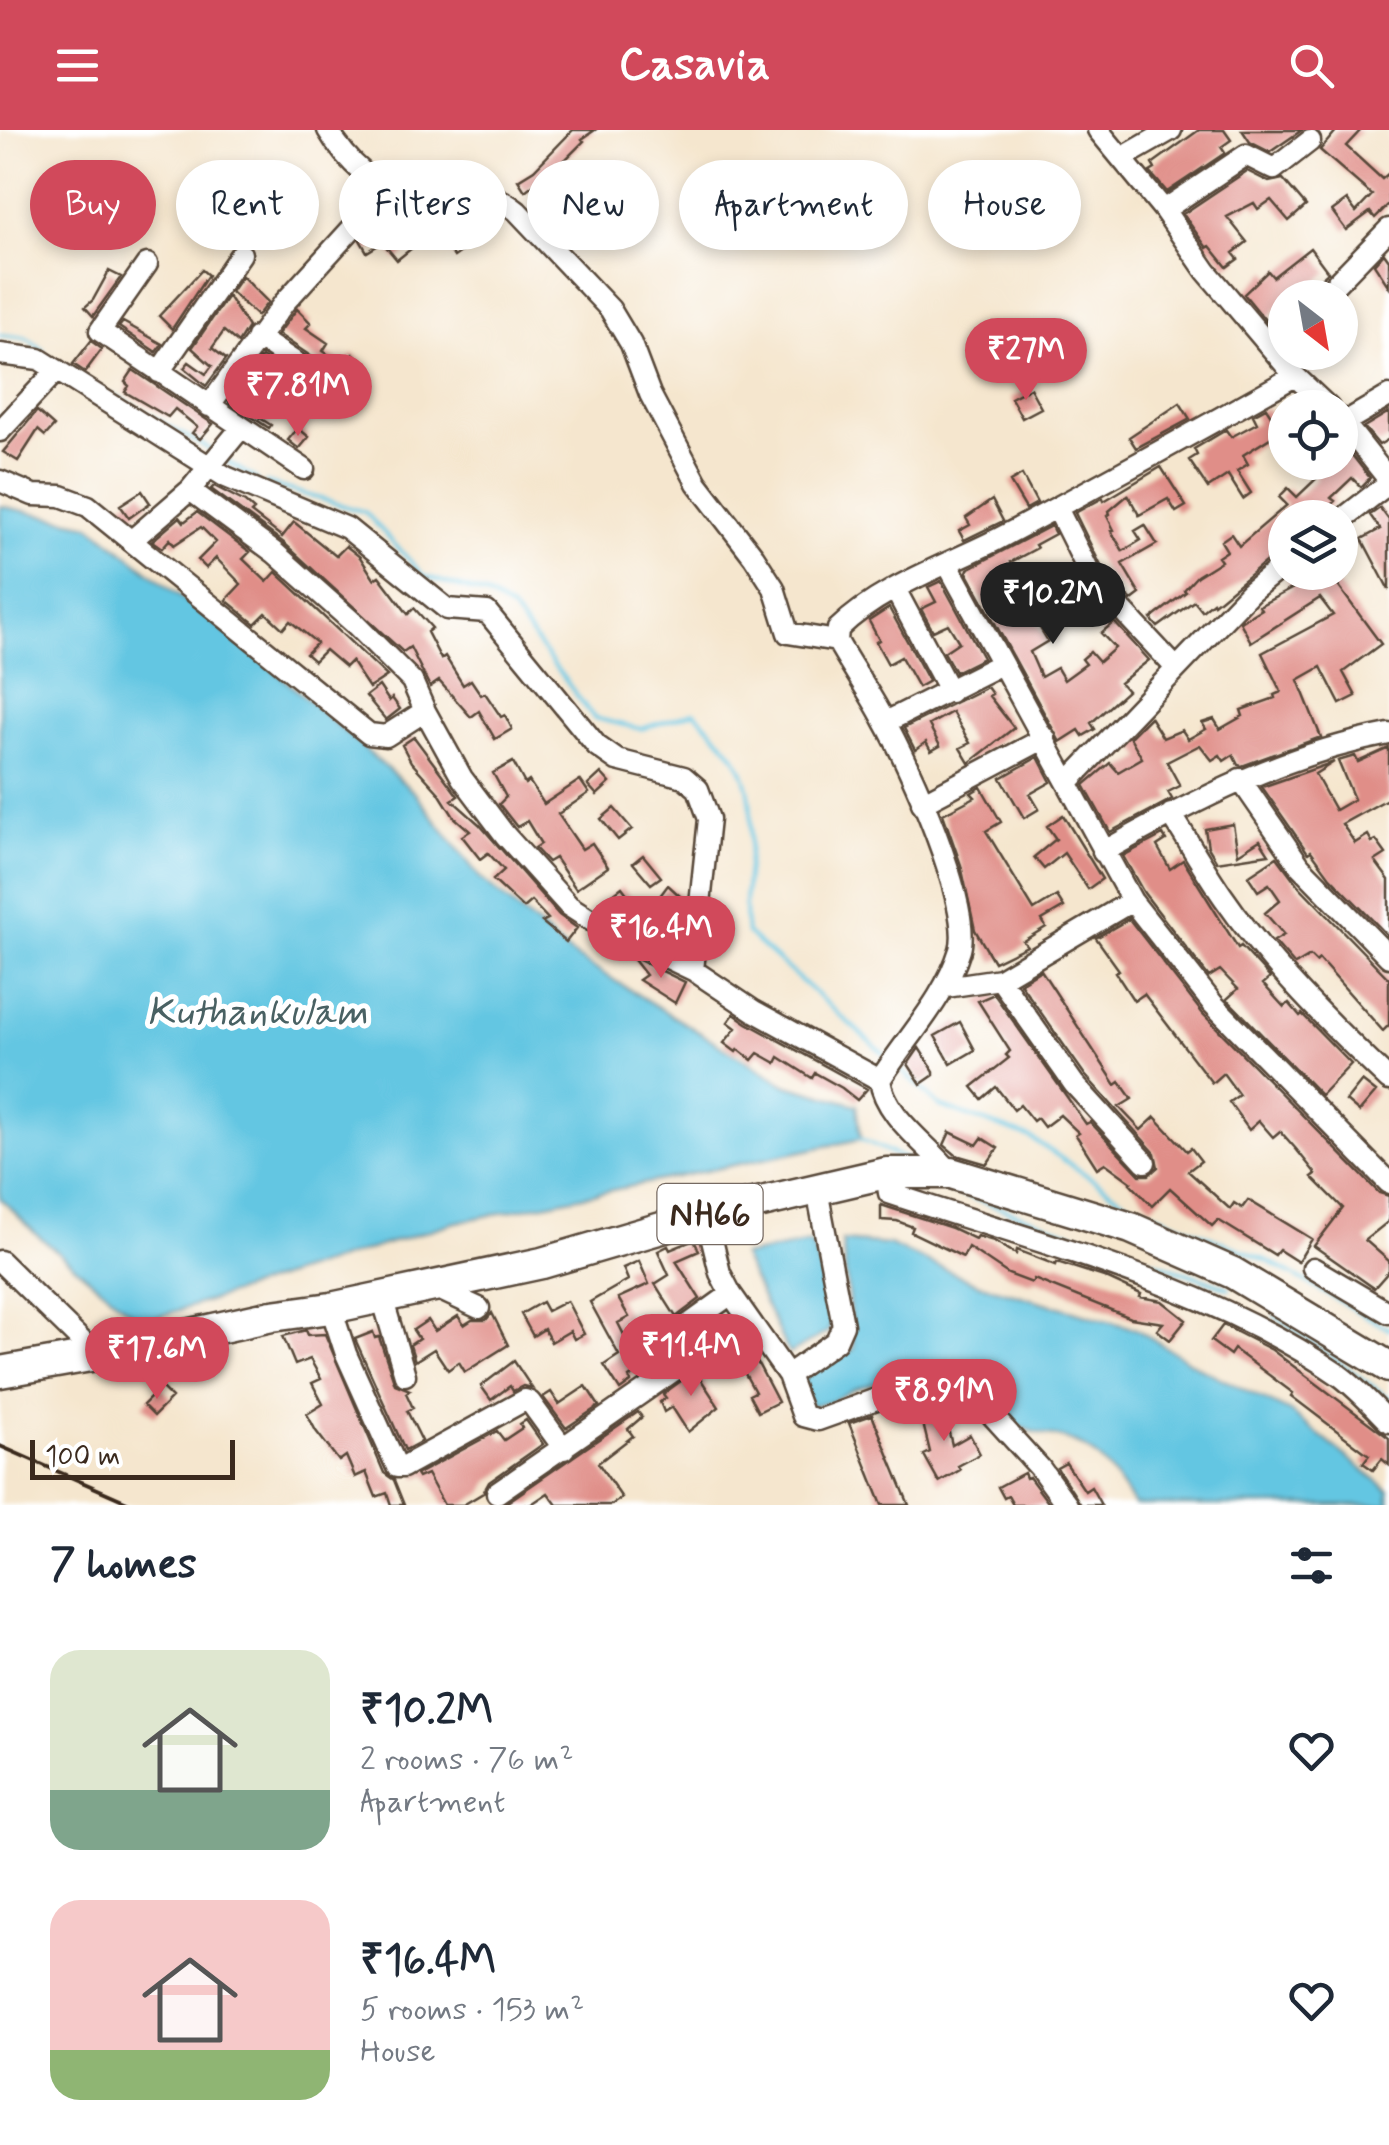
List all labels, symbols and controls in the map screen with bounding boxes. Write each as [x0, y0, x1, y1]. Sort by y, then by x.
text: Casavia [619, 36, 770, 95]
icon: menu [50, 38, 105, 93]
icon: search [1284, 38, 1339, 93]
chip: Buy [30, 160, 156, 250]
chip: Rent [176, 160, 319, 250]
chip: Filters [339, 160, 507, 250]
chip: New [527, 160, 659, 250]
chip: Apartment [679, 160, 908, 250]
chip: House [928, 160, 1081, 250]
north arrow [1268, 280, 1358, 370]
map controls [1268, 280, 1358, 590]
pin: ₹27M [967, 318, 1085, 403]
text: ₹27M [987, 329, 1065, 371]
pin: ₹7.81M [217, 354, 379, 439]
text: ₹7.81M [246, 365, 350, 407]
button: locate [1268, 390, 1358, 480]
button: layers [1268, 500, 1358, 590]
pin: ₹10.2M [972, 562, 1134, 647]
text: ₹10.2M [1002, 573, 1104, 615]
pin: ₹16.4M [580, 896, 742, 981]
text: ₹16.4M [609, 907, 713, 949]
water label: Kuthankulam [147, 987, 368, 1039]
road number: NH66 [658, 1184, 762, 1244]
pin: ₹11.4M [610, 1314, 772, 1399]
pin: ₹17.6M [76, 1317, 238, 1402]
text: ₹11.4M [641, 1325, 741, 1367]
text: ₹17.6M [107, 1328, 207, 1370]
pin: ₹8.91M [863, 1359, 1025, 1444]
text: ₹8.91M [894, 1370, 994, 1412]
scale bar [30, 1435, 235, 1480]
text: 100 m [45, 1439, 120, 1476]
text: 7 homes [50, 1538, 197, 1593]
icon: filters [1284, 1538, 1339, 1593]
text: ₹10.2M [360, 1684, 493, 1739]
icon: home [130, 1690, 250, 1810]
icon: heart [1284, 1723, 1339, 1778]
text: 2 rooms · 76 m² [360, 1739, 573, 1781]
text: Apartment [360, 1781, 505, 1823]
text: ₹16.4M [360, 1934, 496, 1989]
icon: home [130, 1940, 250, 2060]
icon: heart [1284, 1973, 1339, 2028]
text: 5 rooms · 153 m² [360, 1989, 584, 2031]
text: House [360, 2031, 436, 2073]

